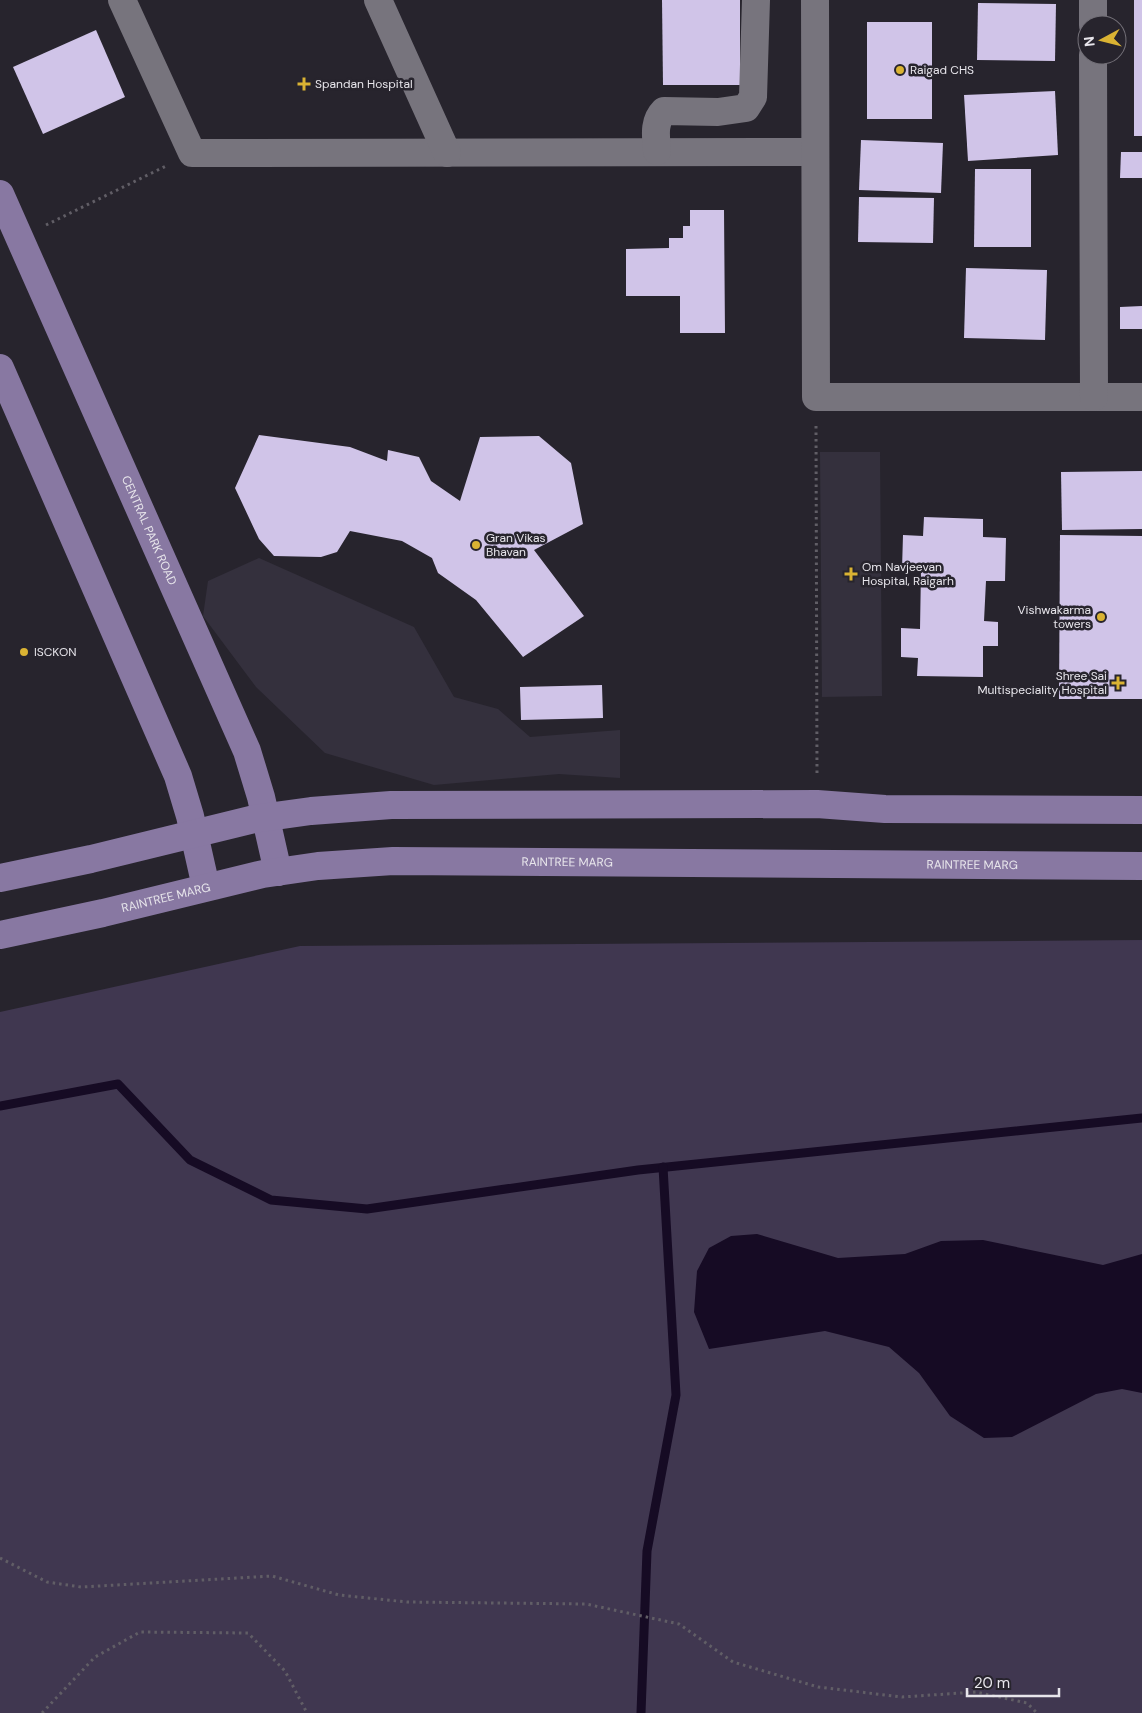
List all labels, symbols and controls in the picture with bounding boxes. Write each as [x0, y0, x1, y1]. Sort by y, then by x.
north arrow [1077, 15, 1127, 65]
text: N [1080, 35, 1099, 48]
place label: Raigad CHS [910, 62, 974, 78]
marker: Raigad CHS [894, 64, 906, 76]
place label: Spandan Hospital [315, 76, 413, 92]
marker: Spandan Hospital [297, 77, 311, 91]
street label: CENTRAL PARK ROAD [118, 473, 180, 588]
place label: Gran Vikas Bhavan [486, 530, 546, 560]
marker: Gran Vikas Bhavan [470, 539, 482, 551]
place label: Om Navjeevan Hospital, Raigarh [862, 559, 954, 589]
marker: Om Navjeevan Hospital, Raigarh [844, 567, 858, 581]
place label: Vishwakarma towers [1018, 602, 1091, 632]
marker: Vishwakarma towers [1095, 611, 1107, 623]
place label: ISCKON [34, 644, 76, 660]
marker: ISCKON [18, 646, 30, 658]
place label: Shree Sai Multispeciality Hospital [977, 668, 1107, 698]
marker: Shree Sai Multispeciality Hospital [1111, 676, 1125, 690]
street label: RAINTREE MARG [522, 854, 613, 870]
street label: RAINTREE MARG [927, 857, 1018, 873]
street label: RAINTREE MARG [120, 879, 212, 916]
scale bar [967, 1666, 1060, 1698]
text: 20 m [974, 1673, 1010, 1693]

